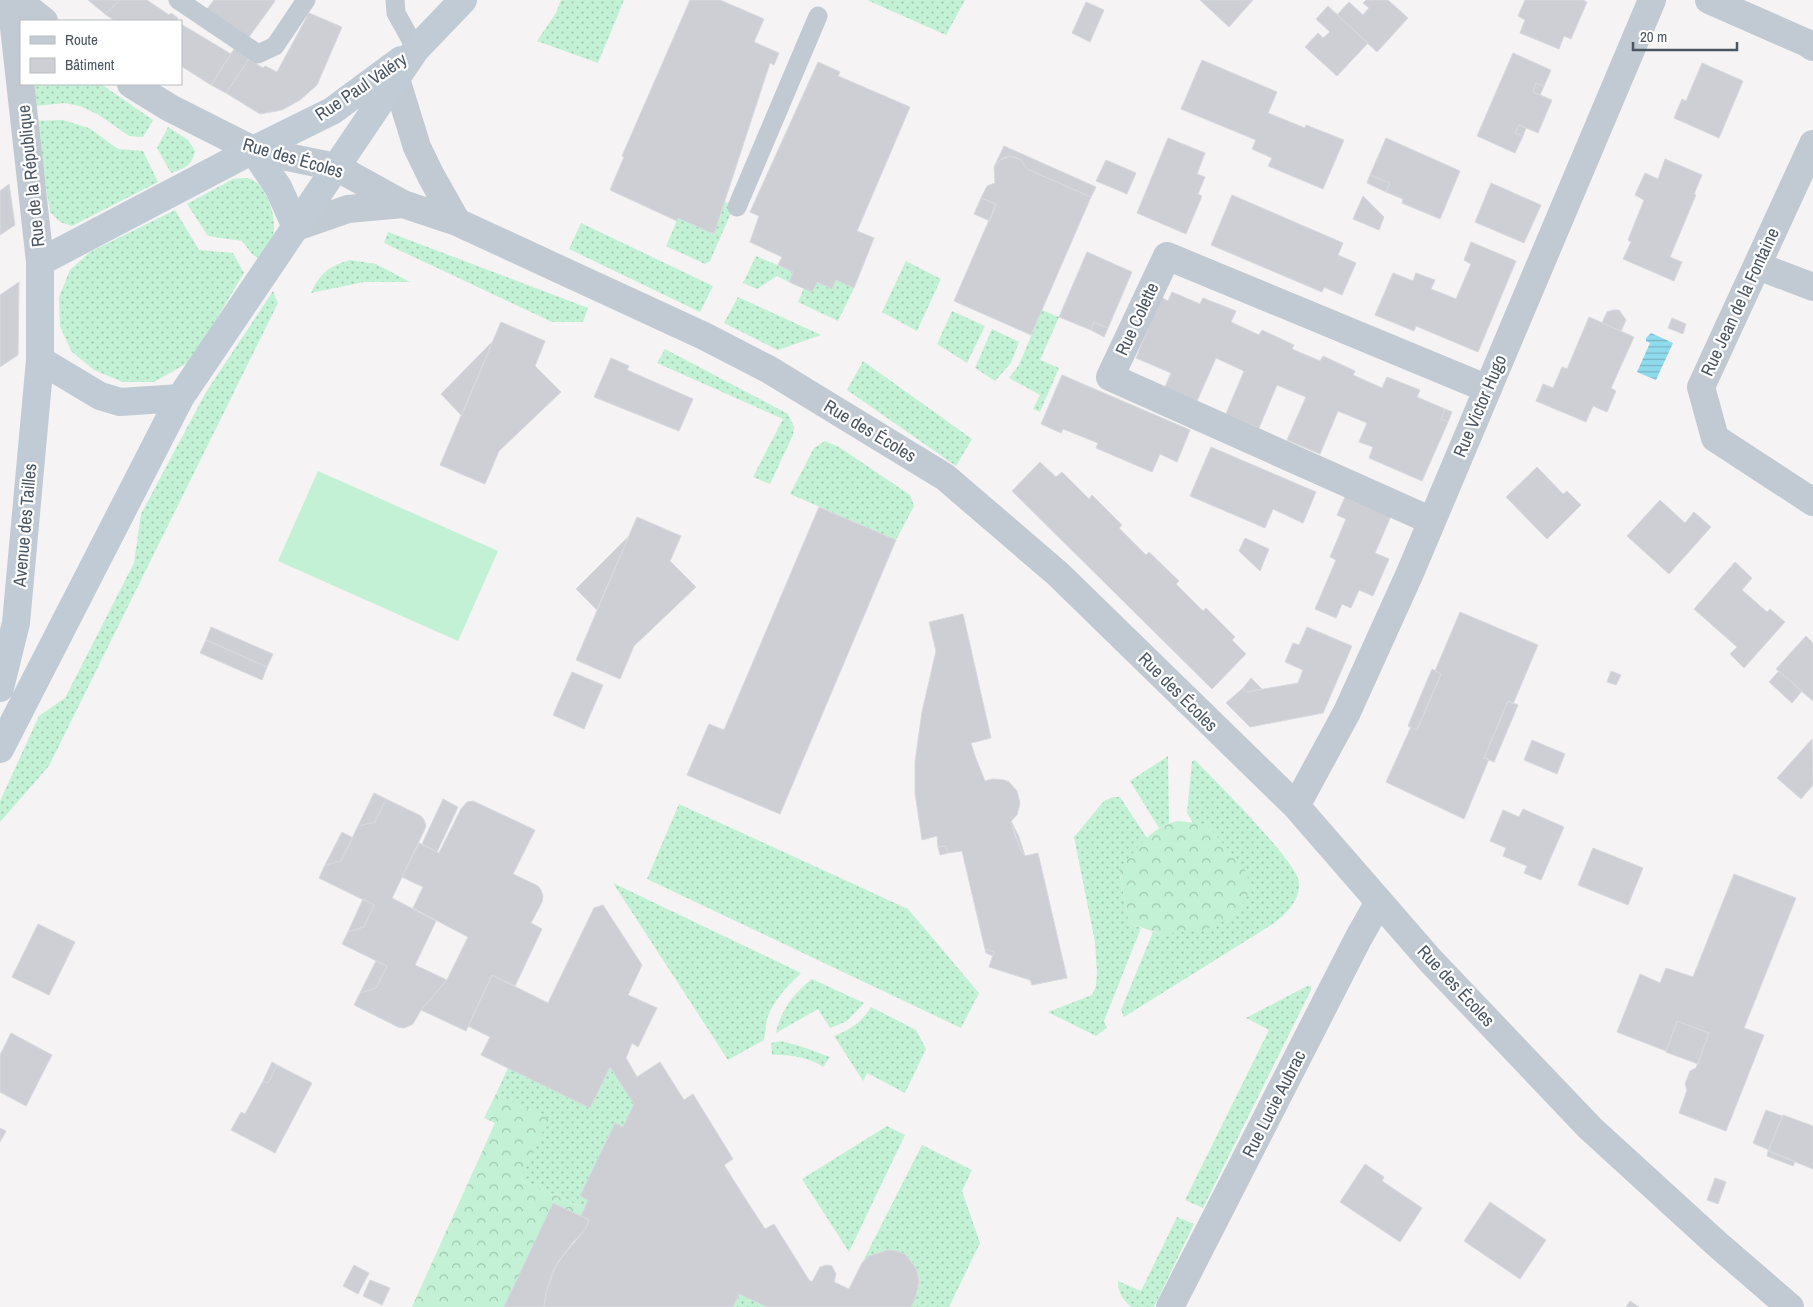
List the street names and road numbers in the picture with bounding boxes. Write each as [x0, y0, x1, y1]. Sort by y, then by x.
street label: Rue Paul Valéry [310, 46, 412, 126]
street label: Rue de la République [11, 104, 50, 248]
street label: Rue des Écoles [240, 131, 346, 184]
street label: Rue Jean de la Fontaine [1694, 224, 1785, 380]
street label: Rue Colette [1109, 278, 1164, 359]
street label: Rue Victor Hugo [1447, 351, 1512, 461]
street label: Rue des Écoles [820, 393, 921, 468]
street label: Avenue des Tailles [7, 462, 42, 589]
street label: Rue des Écoles [1133, 646, 1224, 737]
street label: Rue des Écoles [1412, 939, 1501, 1032]
street label: Rue Lucie Aubrac [1236, 1046, 1311, 1162]

